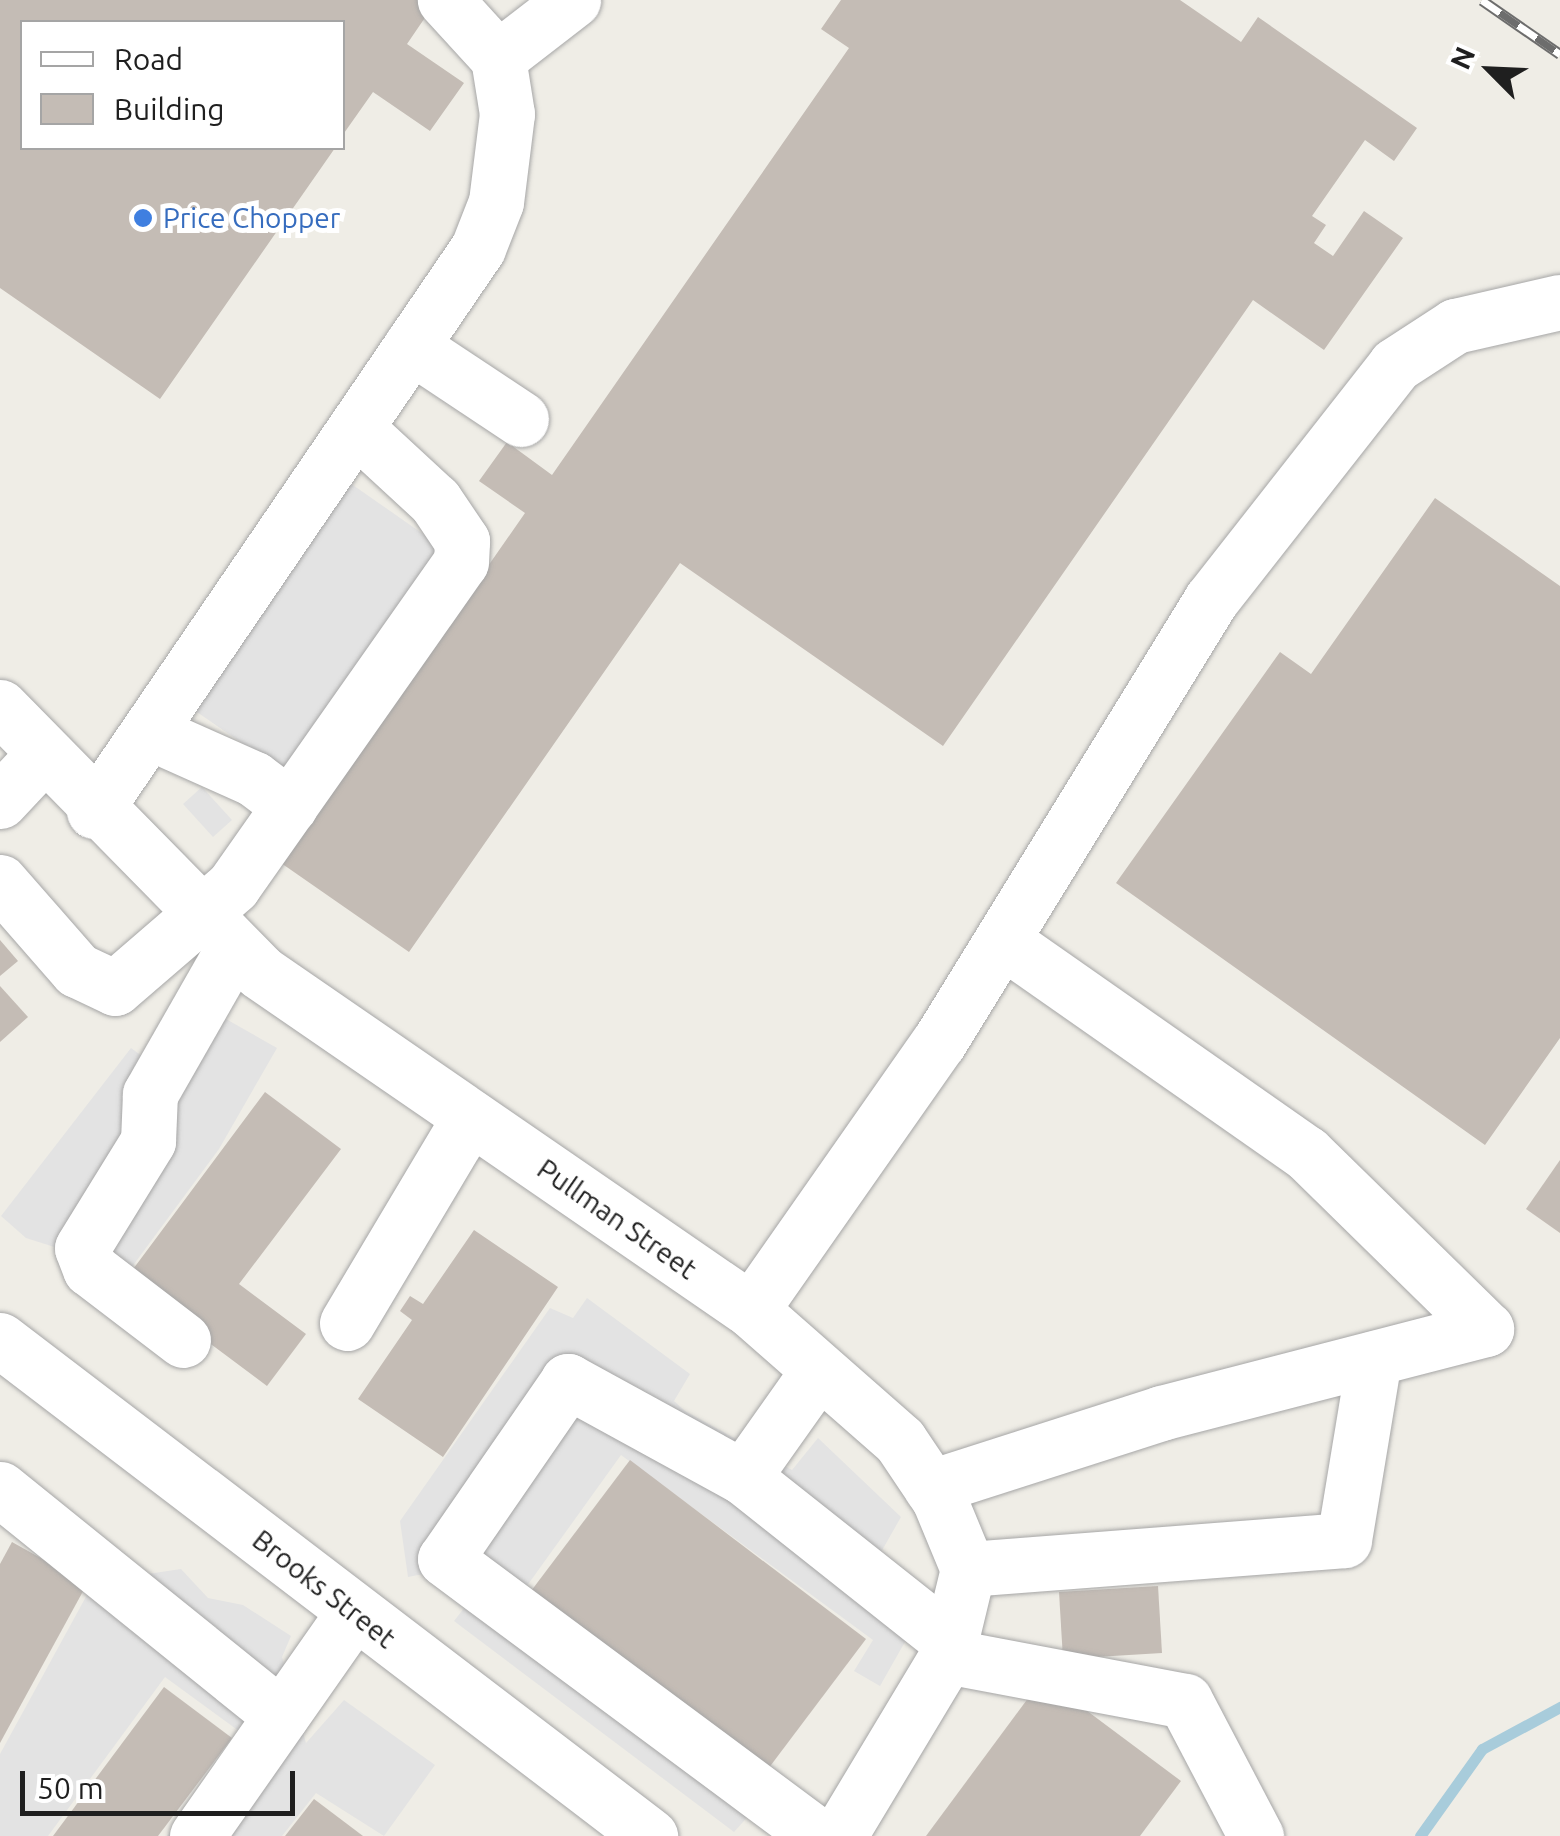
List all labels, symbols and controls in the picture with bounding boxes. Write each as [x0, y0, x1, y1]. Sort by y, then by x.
legend [20, 20, 345, 150]
north arrow [1440, 20, 1540, 120]
text: Road [114, 42, 183, 76]
text: N [1444, 42, 1481, 73]
text: Building [114, 92, 225, 126]
place label: Price Chopper [163, 201, 340, 235]
marker: Price Chopper [132, 207, 154, 229]
street label: Pullman Street [531, 1152, 703, 1286]
street label: Brooks Street [246, 1523, 402, 1655]
scale bar [25, 1751, 300, 1813]
text: 50 m [37, 1771, 104, 1805]

